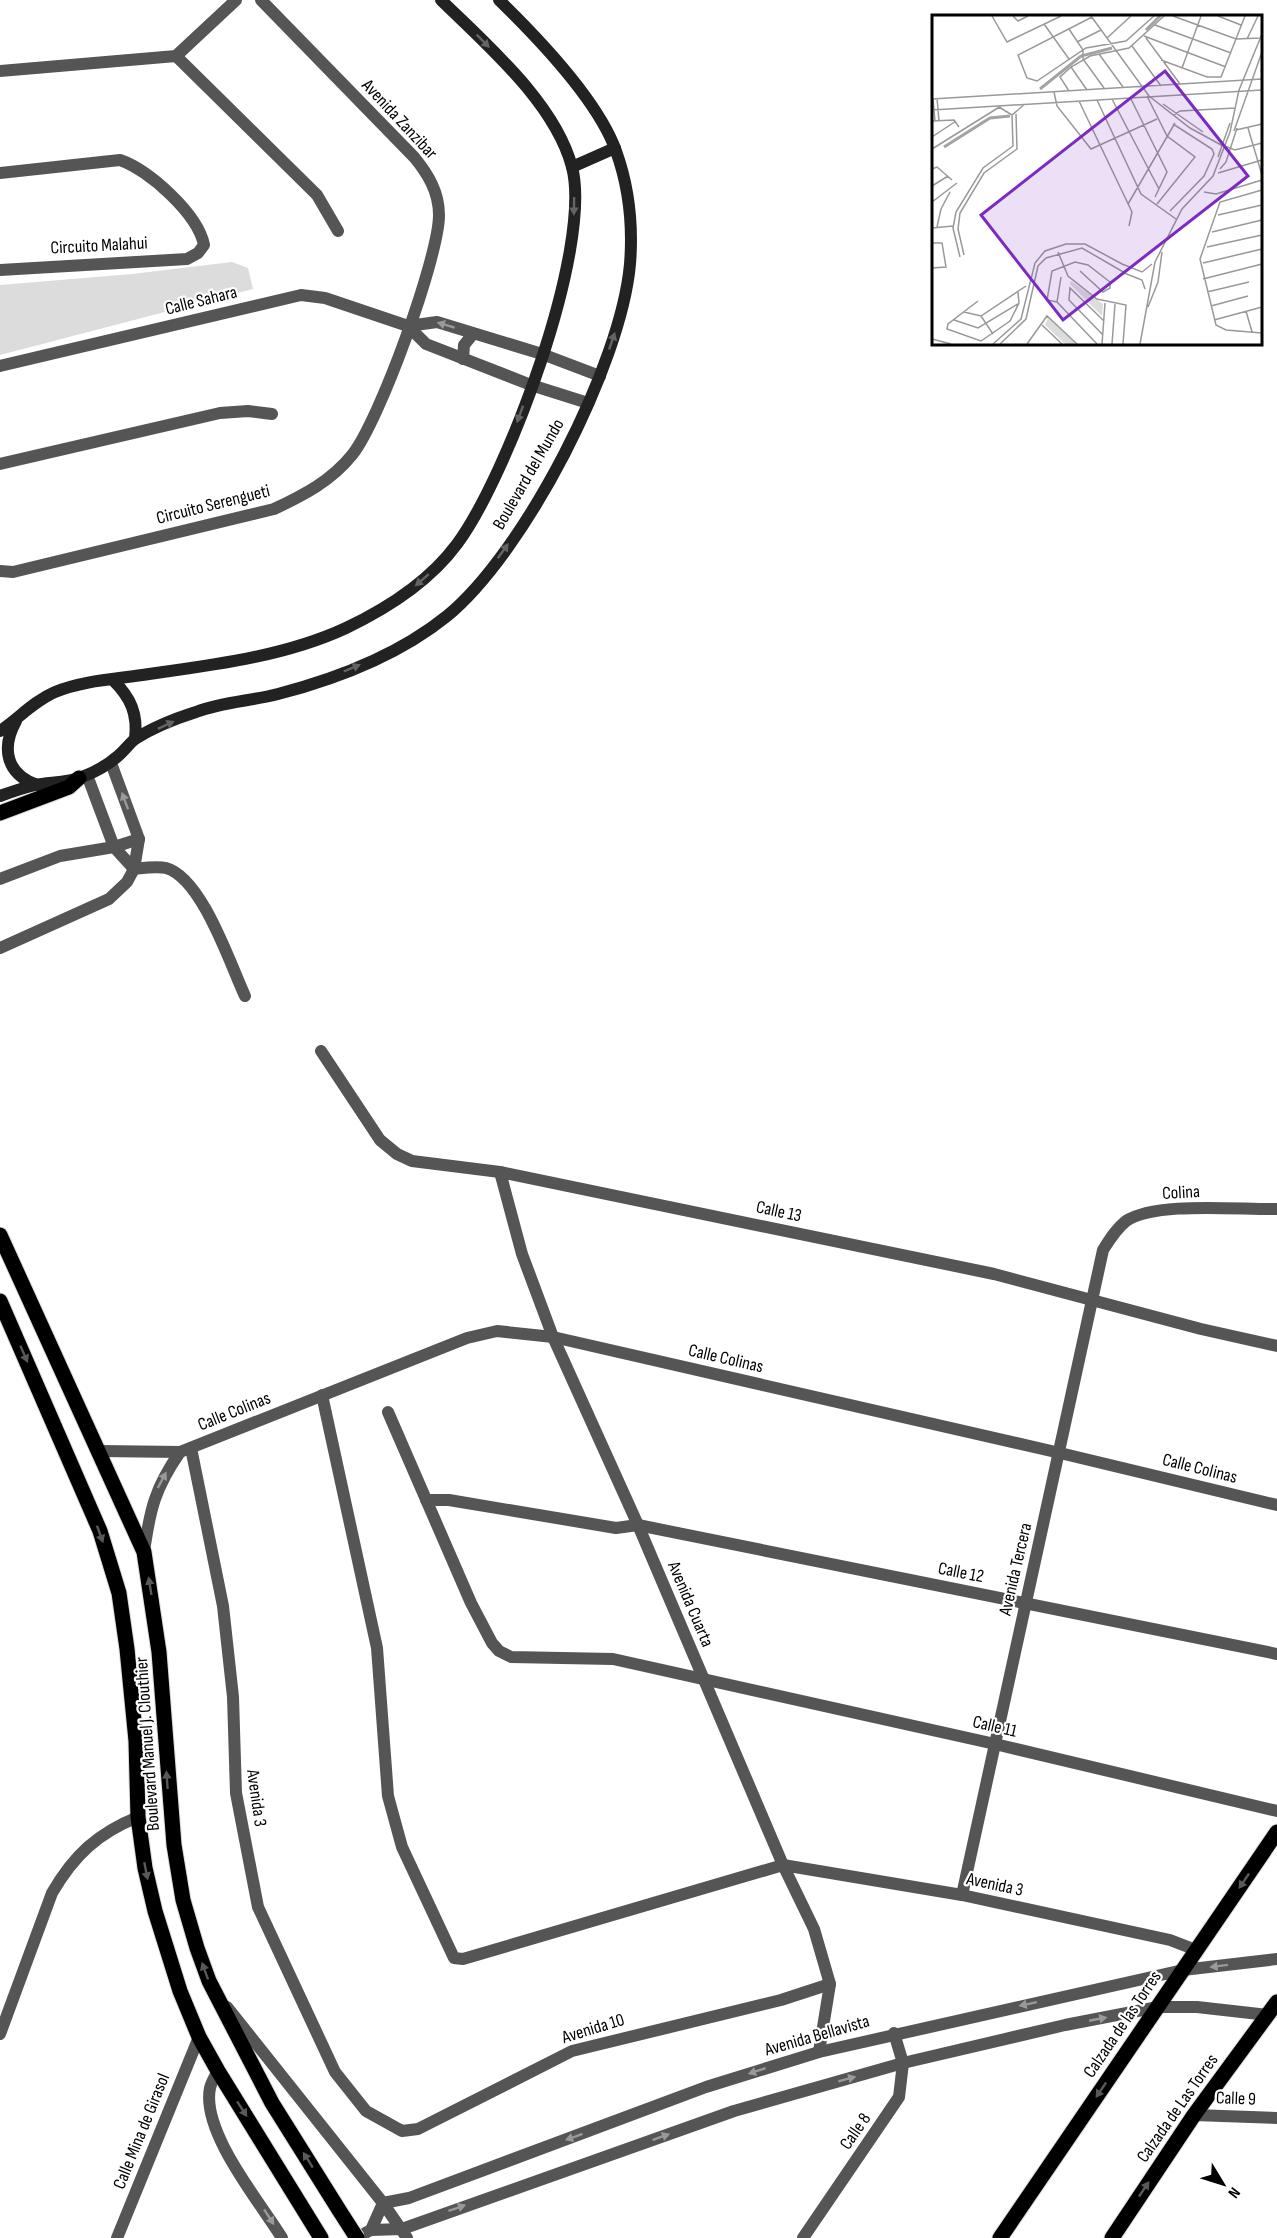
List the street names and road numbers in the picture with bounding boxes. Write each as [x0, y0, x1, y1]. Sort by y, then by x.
street label: Avenida Zanzibar [357, 74, 442, 163]
street label: Circuito Malahui [50, 232, 148, 259]
street label: Calle Sahara [163, 281, 239, 320]
street label: Boulevard del Mundo [488, 415, 569, 533]
street label: Circuito Serengueti [154, 480, 272, 529]
street label: Colina [1162, 1181, 1200, 1204]
street label: Calle 13 [754, 1196, 804, 1227]
street label: Calle Colinas [686, 1340, 765, 1377]
street label: Calle Colinas [195, 1387, 274, 1436]
street label: Calle Colinas [1160, 1449, 1239, 1488]
street label: Avenida Tercera [994, 1521, 1036, 1618]
street label: Avenida Cuarta [663, 1557, 718, 1650]
street label: Calle 12 [936, 1558, 986, 1587]
street label: Boulevard Manuel J. Clouthier [131, 1656, 164, 1832]
street label: Calle 11 [971, 1711, 1020, 1742]
street label: Avenida 3 [242, 1767, 271, 1828]
street label: Avenida 3 [964, 1868, 1025, 1901]
street label: Calzada de las Torres [1079, 1967, 1166, 2082]
street label: Avenida 10 [558, 2009, 627, 2048]
street label: Avenida Bellavista [761, 2011, 872, 2061]
street label: Calzada de Las Torres [1132, 2050, 1223, 2166]
street label: Calle Mina de Girasol [109, 2070, 174, 2192]
street label: Calle 9 [1216, 2087, 1256, 2110]
street label: Calle 8 [835, 2109, 876, 2154]

